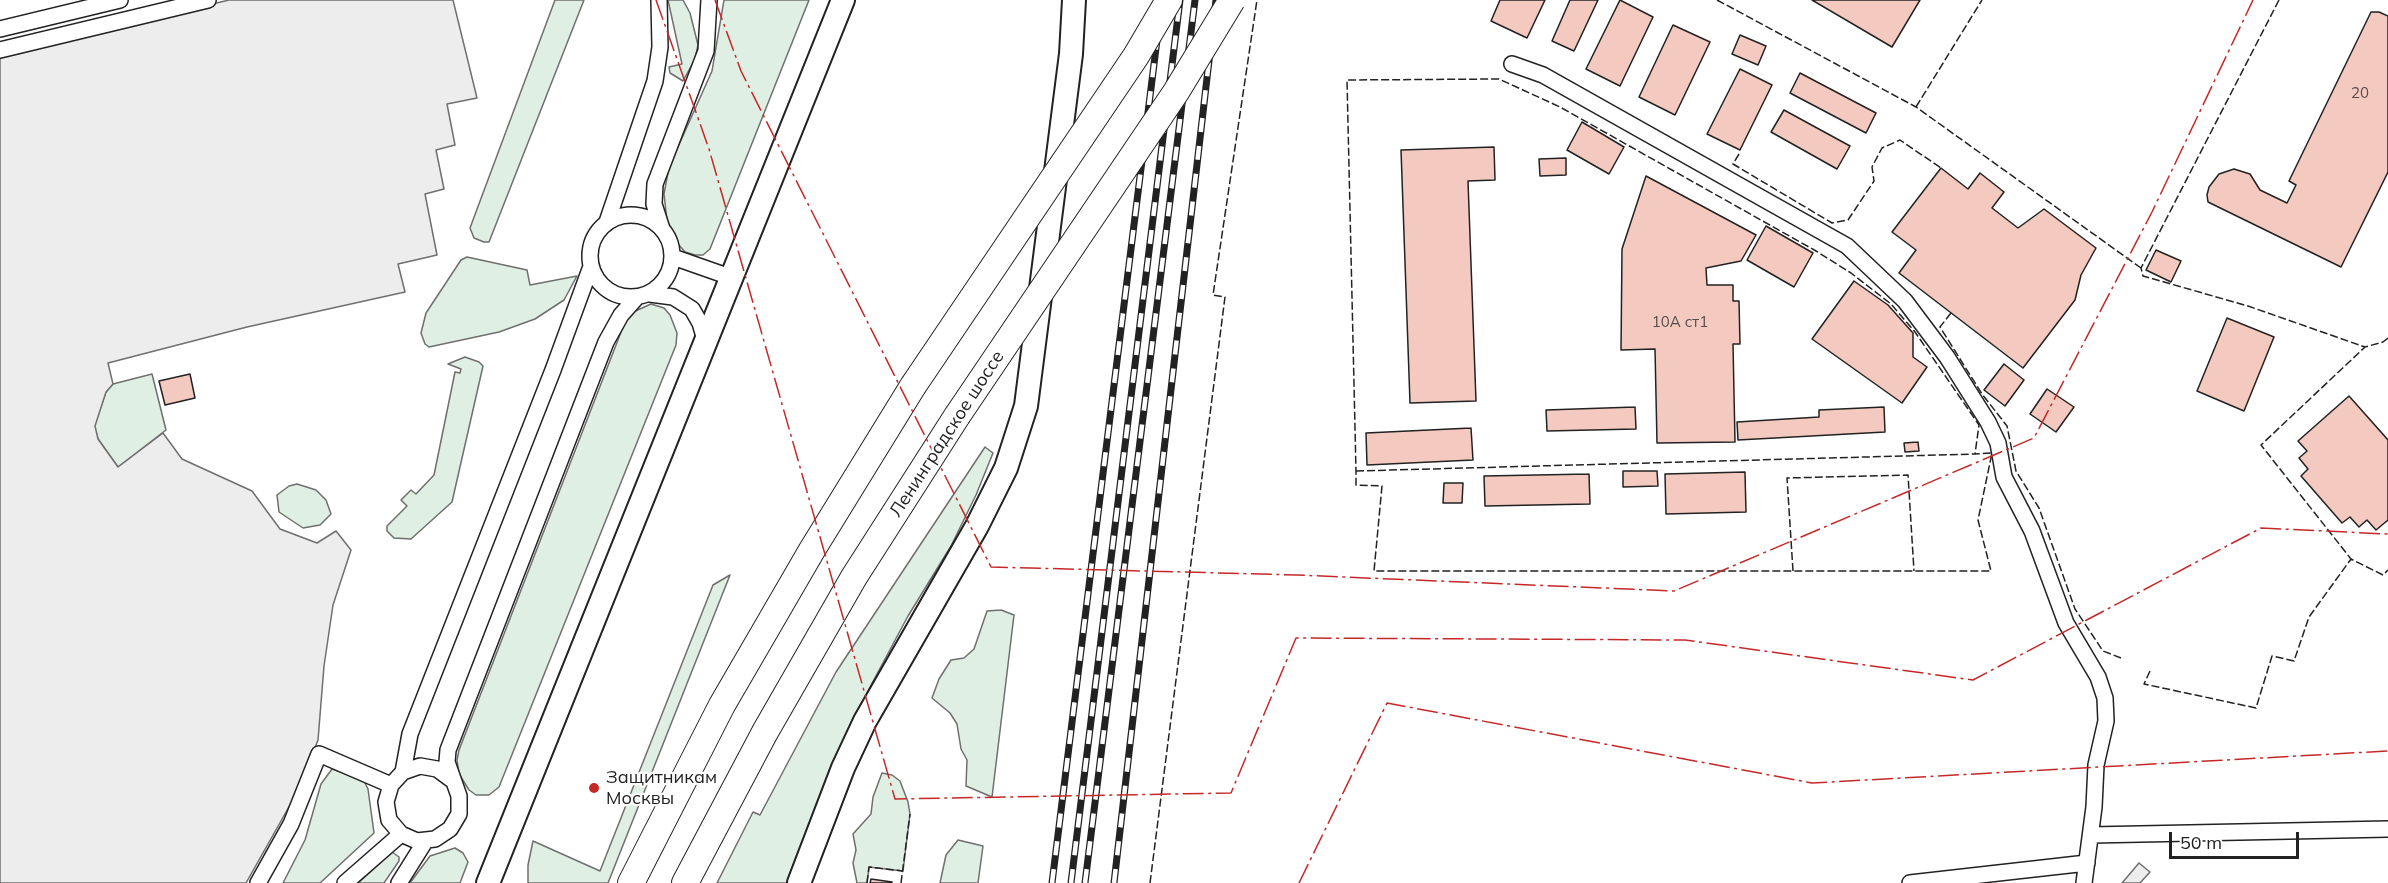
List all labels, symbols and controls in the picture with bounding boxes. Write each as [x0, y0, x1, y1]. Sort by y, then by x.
house number: 20 [2351, 84, 2369, 102]
house number: 10A ст1 [1652, 313, 1708, 331]
street label: Ленинградское шоссе [885, 347, 1009, 521]
place label: Защитникам Москвы [606, 767, 717, 810]
marker: Защитникам Москвы [587, 781, 601, 795]
scale bar [2172, 820, 2302, 858]
text: 50 m [2180, 831, 2222, 854]

